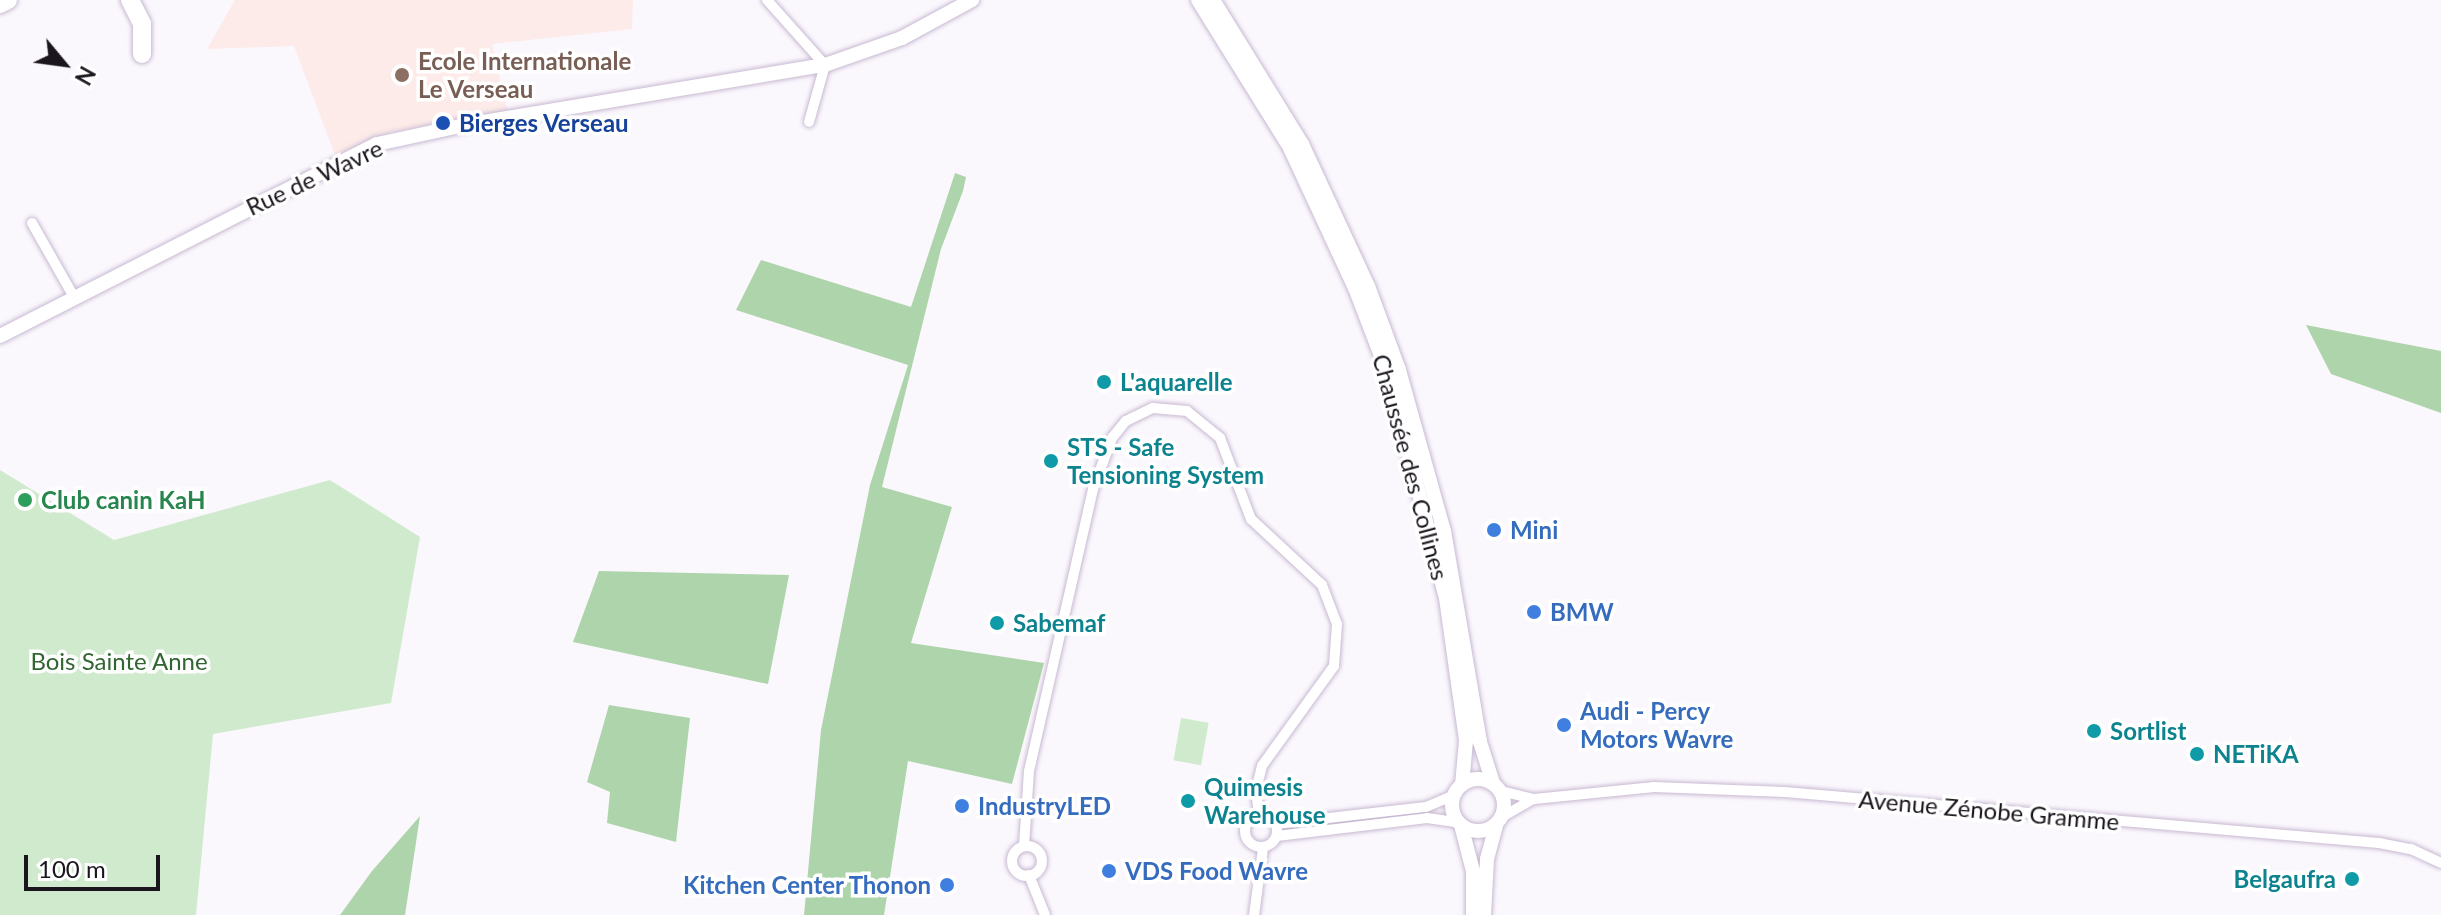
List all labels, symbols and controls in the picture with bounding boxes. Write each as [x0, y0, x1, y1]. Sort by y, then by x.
north arrow [24, 24, 104, 104]
place label: Ecole Internationale Le Verseau [418, 47, 631, 103]
text: N [70, 62, 101, 90]
marker: Ecole Internationale Le Verseau [393, 66, 411, 84]
place label: Bierges Verseau [459, 109, 630, 137]
marker: Bierges Verseau [434, 114, 452, 132]
street label: Rue de Wavre [241, 133, 387, 221]
street label: Chaussée des Collines [1367, 351, 1455, 583]
place label: L'aquarelle [1120, 368, 1232, 396]
marker: L'aquarelle [1095, 373, 1113, 391]
place label: STS - Safe Tensioning System [1067, 433, 1264, 489]
marker: STS - Safe Tensioning System [1042, 452, 1060, 470]
place label: Club canin KaH [41, 486, 205, 514]
marker: Club canin KaH [16, 491, 34, 509]
place label: Mini [1510, 516, 1558, 544]
marker: Mini [1485, 521, 1503, 539]
place label: BMW [1550, 598, 1614, 626]
marker: BMW [1525, 603, 1543, 621]
place label: Sabemaf [1013, 609, 1105, 637]
marker: Sabemaf [988, 614, 1006, 632]
park label: Bois Sainte Anne [30, 647, 208, 675]
place label: Audi - Percy Motors Wavre [1580, 697, 1734, 753]
marker: Audi - Percy Motors Wavre [1555, 716, 1573, 734]
place label: Sortlist [2110, 717, 2186, 745]
marker: Sortlist [2085, 722, 2103, 740]
place label: NETiKA [2213, 740, 2299, 768]
marker: NETiKA [2188, 745, 2206, 763]
place label: Quimesis Warehouse [1204, 773, 1326, 829]
street label: Avenue Zénobe Gramme [1858, 784, 2120, 836]
place label: IndustryLED [978, 792, 1111, 820]
marker: Quimesis Warehouse [1179, 792, 1197, 810]
marker: IndustryLED [953, 797, 971, 815]
scale bar [28, 839, 164, 889]
text: 100 m [38, 854, 106, 883]
place label: VDS Food Wavre [1125, 857, 1308, 885]
marker: VDS Food Wavre [1100, 862, 1118, 880]
place label: Belgaufra [2234, 865, 2336, 893]
marker: Belgaufra [2343, 870, 2361, 888]
place label: Kitchen Center Thonon [682, 871, 931, 899]
marker: Kitchen Center Thonon [938, 876, 956, 894]

